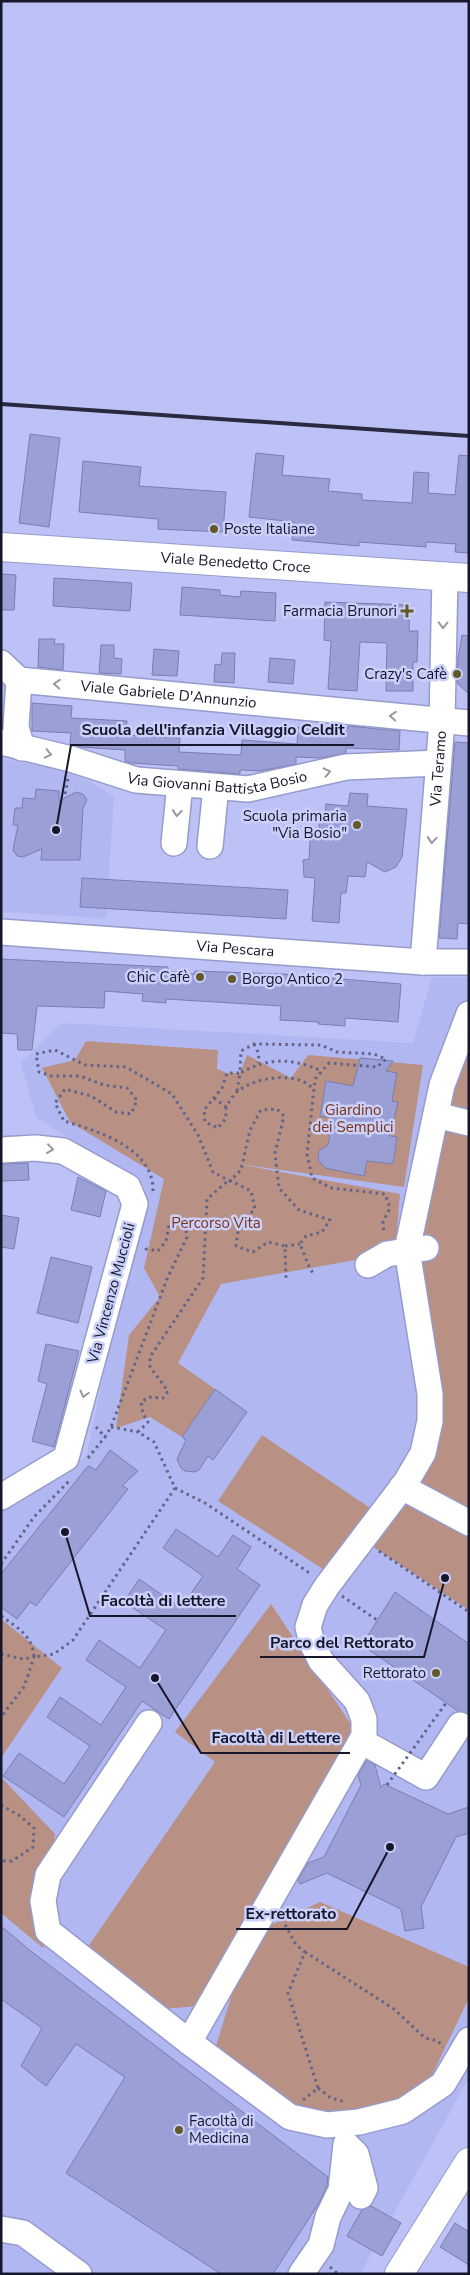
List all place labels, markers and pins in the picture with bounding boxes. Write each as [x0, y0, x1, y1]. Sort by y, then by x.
place label: Poste Italiane [224, 519, 315, 539]
marker: Poste Italiane [208, 523, 220, 535]
place label: Farmacia Brunori [283, 601, 397, 621]
marker: Farmacia Brunori [401, 605, 413, 617]
place label: Crazy's Cafè [364, 664, 447, 684]
marker: Crazy's Cafè [451, 668, 463, 680]
callout: Scuola dell'infanzia Villaggio Celdit [71, 714, 354, 745]
place label: Scuola primaria "Via Bosio" [243, 806, 347, 843]
marker: Scuola primaria "Via Bosio" [351, 819, 363, 831]
place label: Chic Cafè [127, 967, 190, 987]
place label: Borgo Antico 2 [242, 969, 343, 989]
marker: Chic Cafè [194, 971, 206, 983]
marker: Borgo Antico 2 [226, 973, 238, 985]
callout: Facoltà di lettere [90, 1585, 236, 1616]
callout: Parco del Rettorato [260, 1626, 424, 1657]
place label: Rettorato [363, 1663, 426, 1683]
marker: Rettorato [430, 1667, 442, 1679]
callout: Facoltà di Lettere [201, 1722, 350, 1753]
callout: Ex-rettorato [236, 1898, 347, 1929]
place label: Facoltà di Medicina [189, 2111, 254, 2148]
marker: Facoltà di Medicina [173, 2124, 185, 2136]

